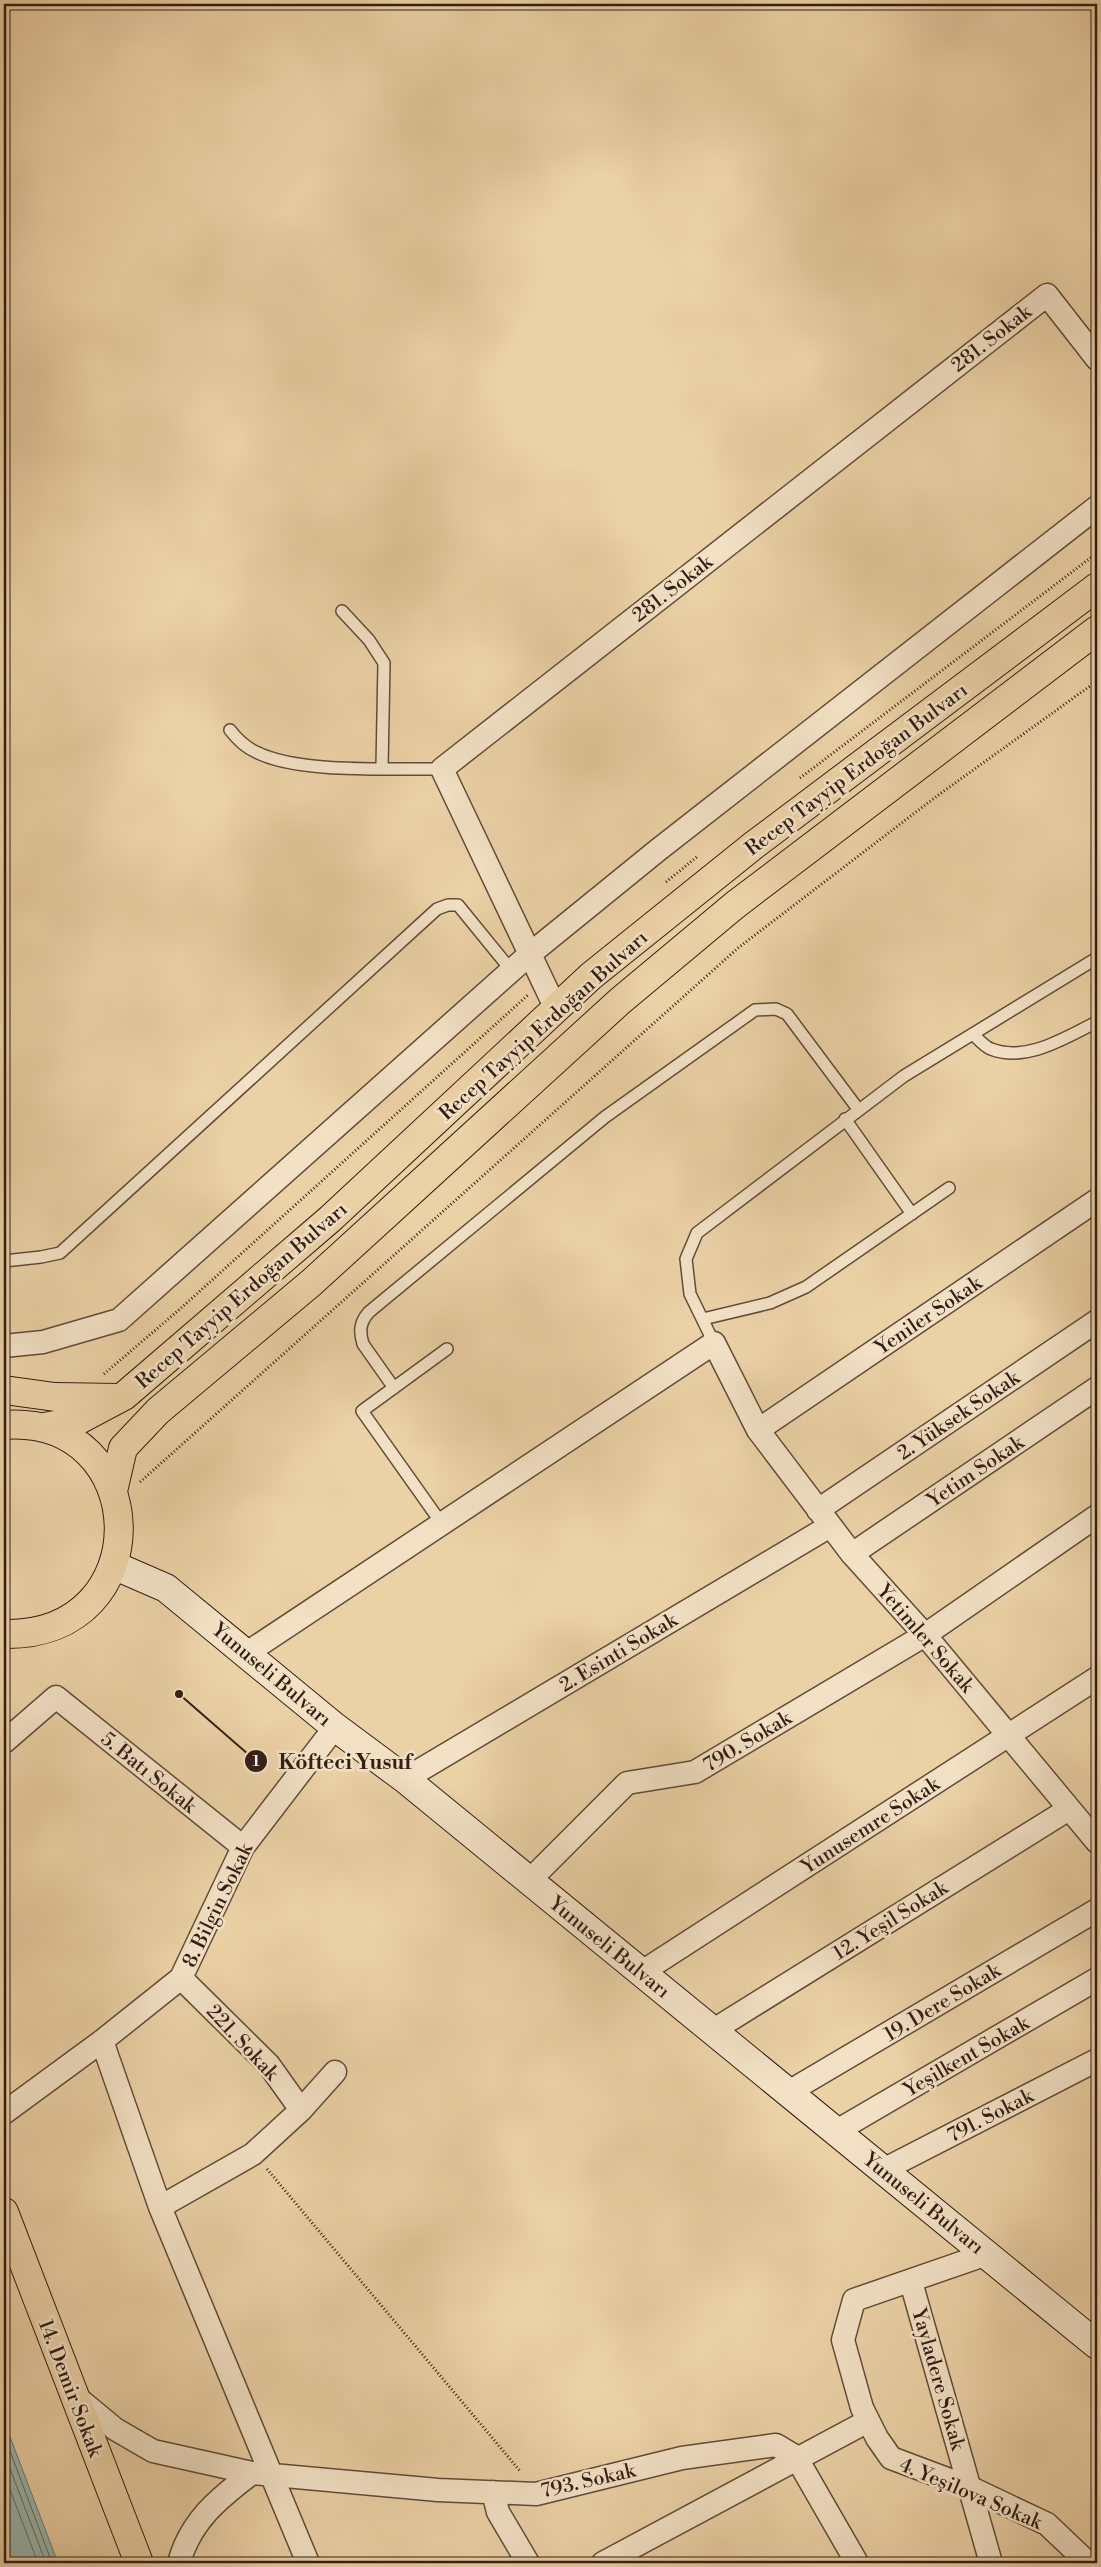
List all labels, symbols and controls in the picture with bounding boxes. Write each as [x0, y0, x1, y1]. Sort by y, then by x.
street label: 281. Sokak [947, 299, 1038, 378]
street label: 281. Sokak [628, 549, 719, 628]
street label: Recep Tayyip Erdoğan Bulvarı [741, 678, 974, 862]
street label: Recep Tayyip Erdoğan Bulvarı [434, 925, 654, 1127]
street label: Recep Tayyip Erdoğan Bulvarı [131, 1197, 353, 1395]
street label: Yeniler Sokak [870, 1270, 988, 1362]
street label: 2. Yüksek Sokak [893, 1365, 1026, 1466]
street label: Yetim Sokak [922, 1430, 1030, 1514]
street label: Yetimler Sokak [870, 1579, 980, 1700]
street label: 2. Esinti Sokak [555, 1607, 684, 1698]
street label: Yunuseli Bulvarı [205, 1617, 336, 1733]
street label: 790. Sokak [699, 1705, 798, 1778]
street label: 5. Batı Sokak [95, 1727, 202, 1820]
callout: Köfteci Yusuf [243, 1743, 422, 1779]
text: Köfteci Yusuf [278, 1750, 414, 1776]
text: 1 [252, 1752, 260, 1771]
street label: Yunusemre Sokak [796, 1771, 946, 1881]
street label: 8. Bilgin Sokak [178, 1838, 260, 1972]
street label: 12. Yeşil Sokak [829, 1875, 954, 1966]
street label: Yunuseli Bulvarı [543, 1891, 675, 2005]
street label: 19. Dere Sokak [880, 1958, 1007, 2048]
street label: 221. Sokak [200, 2000, 284, 2087]
street label: Yeşilkent Sokak [899, 2010, 1035, 2104]
street label: 791. Sokak [943, 2083, 1039, 2149]
street label: Yunuseli Bulvarı [857, 2147, 989, 2261]
street label: Yayladere Sokak [905, 2305, 970, 2455]
street label: 14. Demir Sokak [32, 2316, 108, 2462]
street label: 4. Yeşilova Sokak [895, 2453, 1047, 2536]
street label: 793. Sokak [539, 2458, 639, 2504]

